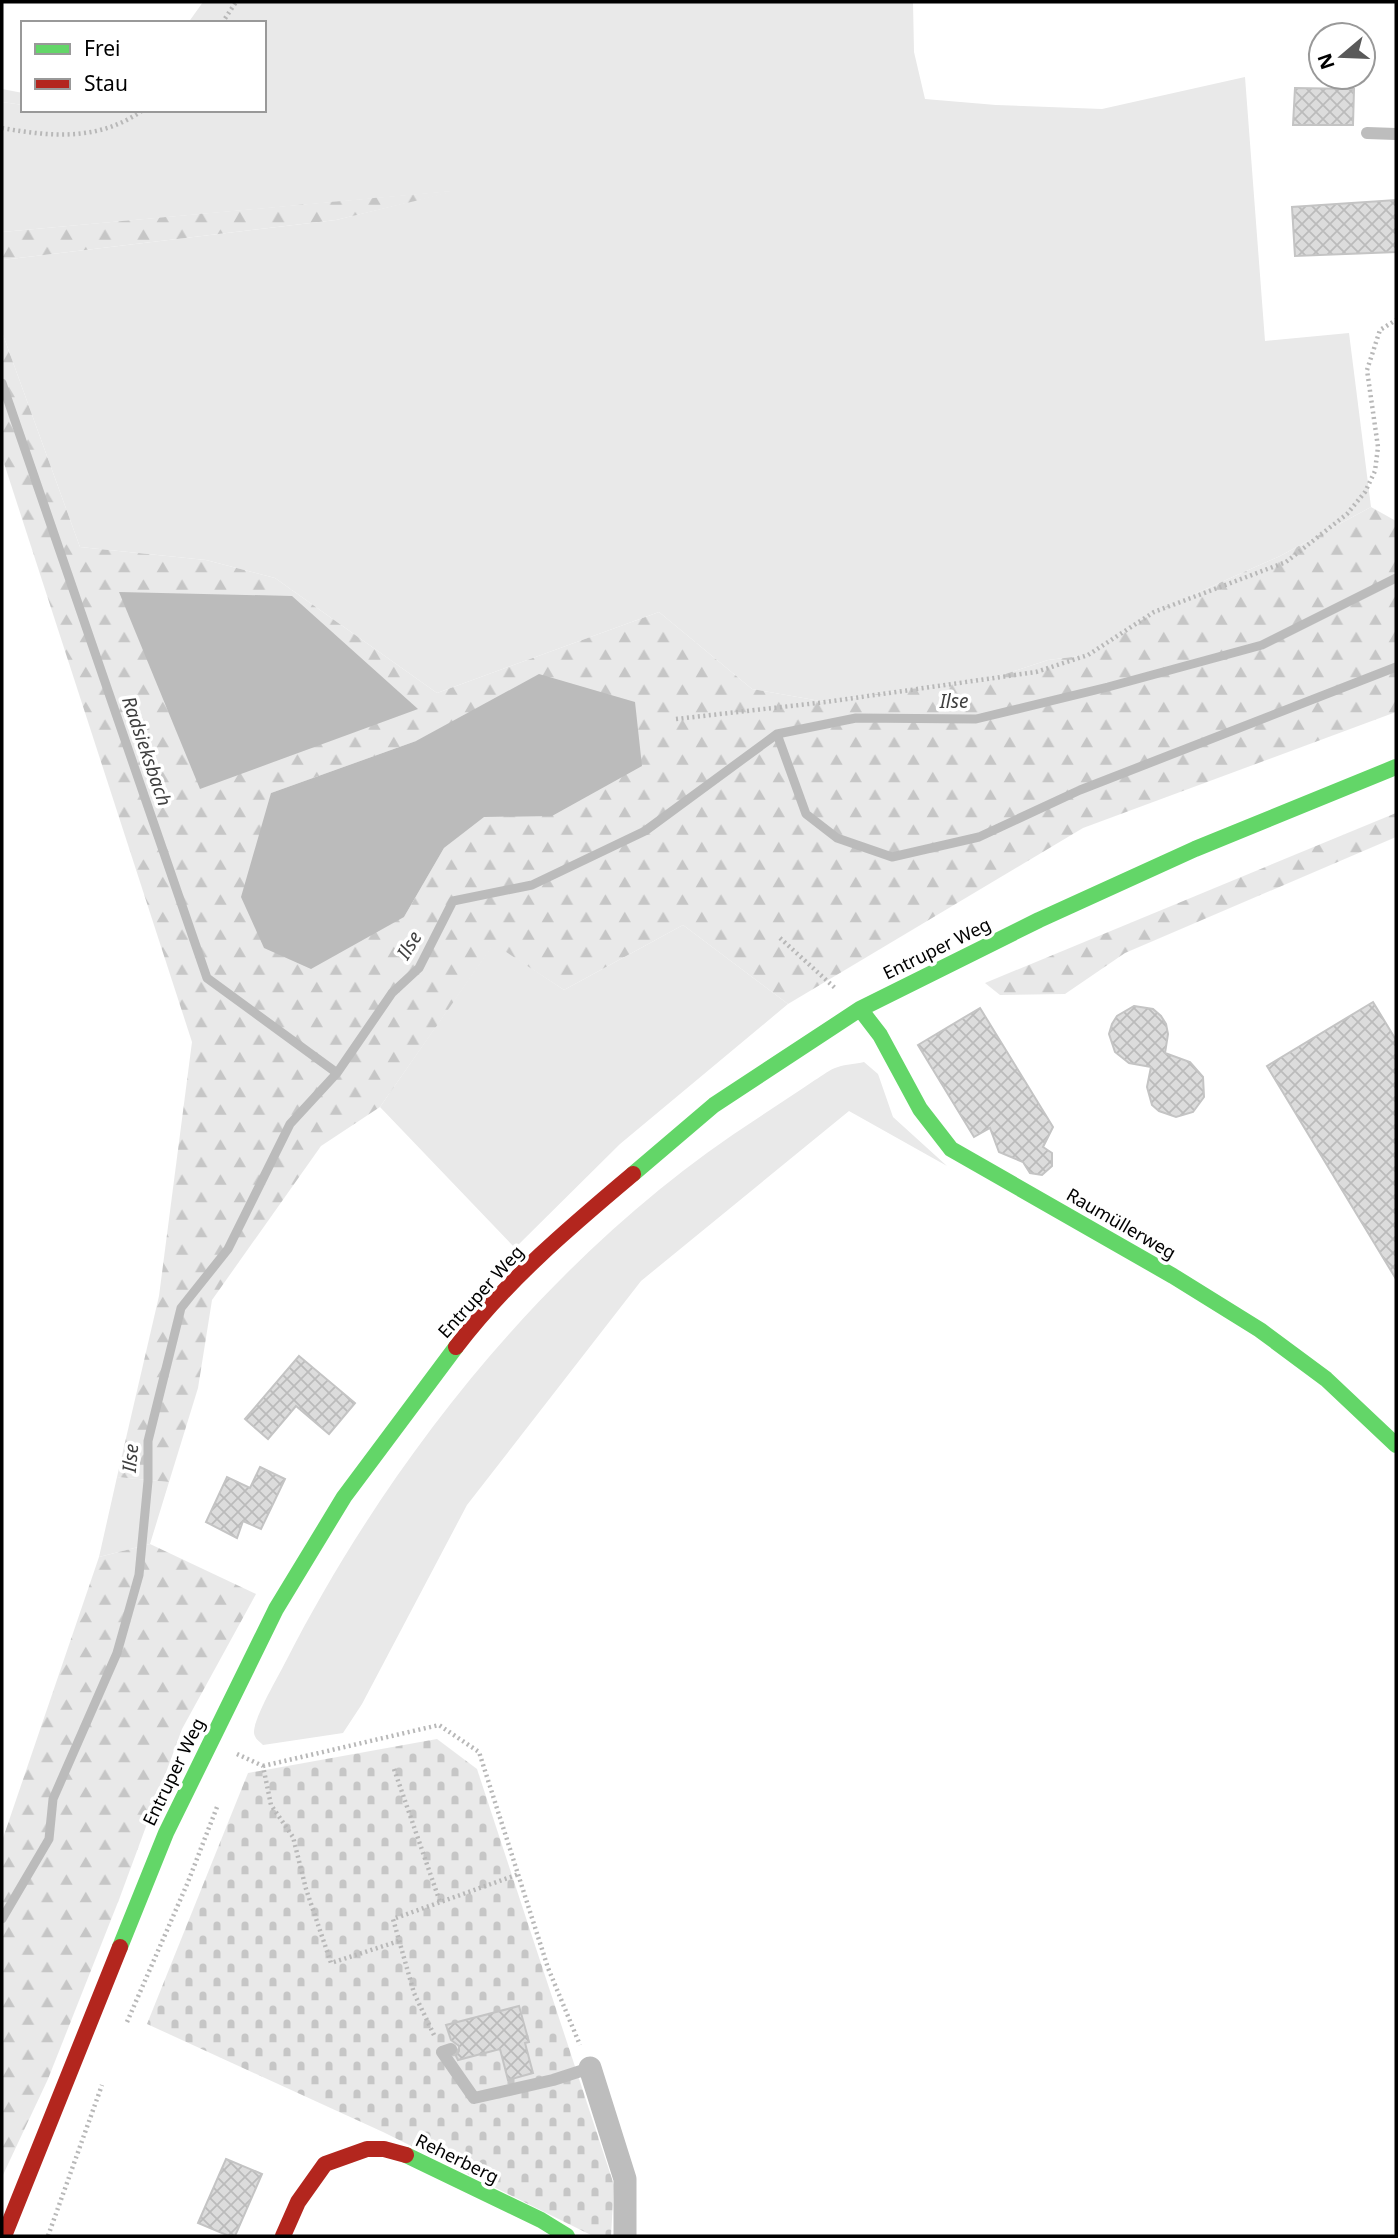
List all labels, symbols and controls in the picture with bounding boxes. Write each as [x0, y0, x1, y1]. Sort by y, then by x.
legend [21, 21, 266, 112]
north arrow [1307, 21, 1377, 91]
text: Frei [84, 34, 120, 62]
text: N [1311, 50, 1341, 73]
text: Stau [84, 69, 128, 97]
water label: Ilse [939, 688, 968, 714]
water label: Radsieksbach [116, 693, 178, 809]
street label: Entruper Weg [879, 912, 994, 985]
water label: Ilse [390, 926, 428, 965]
street label: Raumüllerweg [1062, 1182, 1181, 1264]
street label: Entruper Weg [432, 1240, 528, 1343]
water label: Ilse [116, 1443, 144, 1474]
street label: Entruper Weg [137, 1714, 210, 1829]
street label: Reherberg [412, 2128, 503, 2189]

